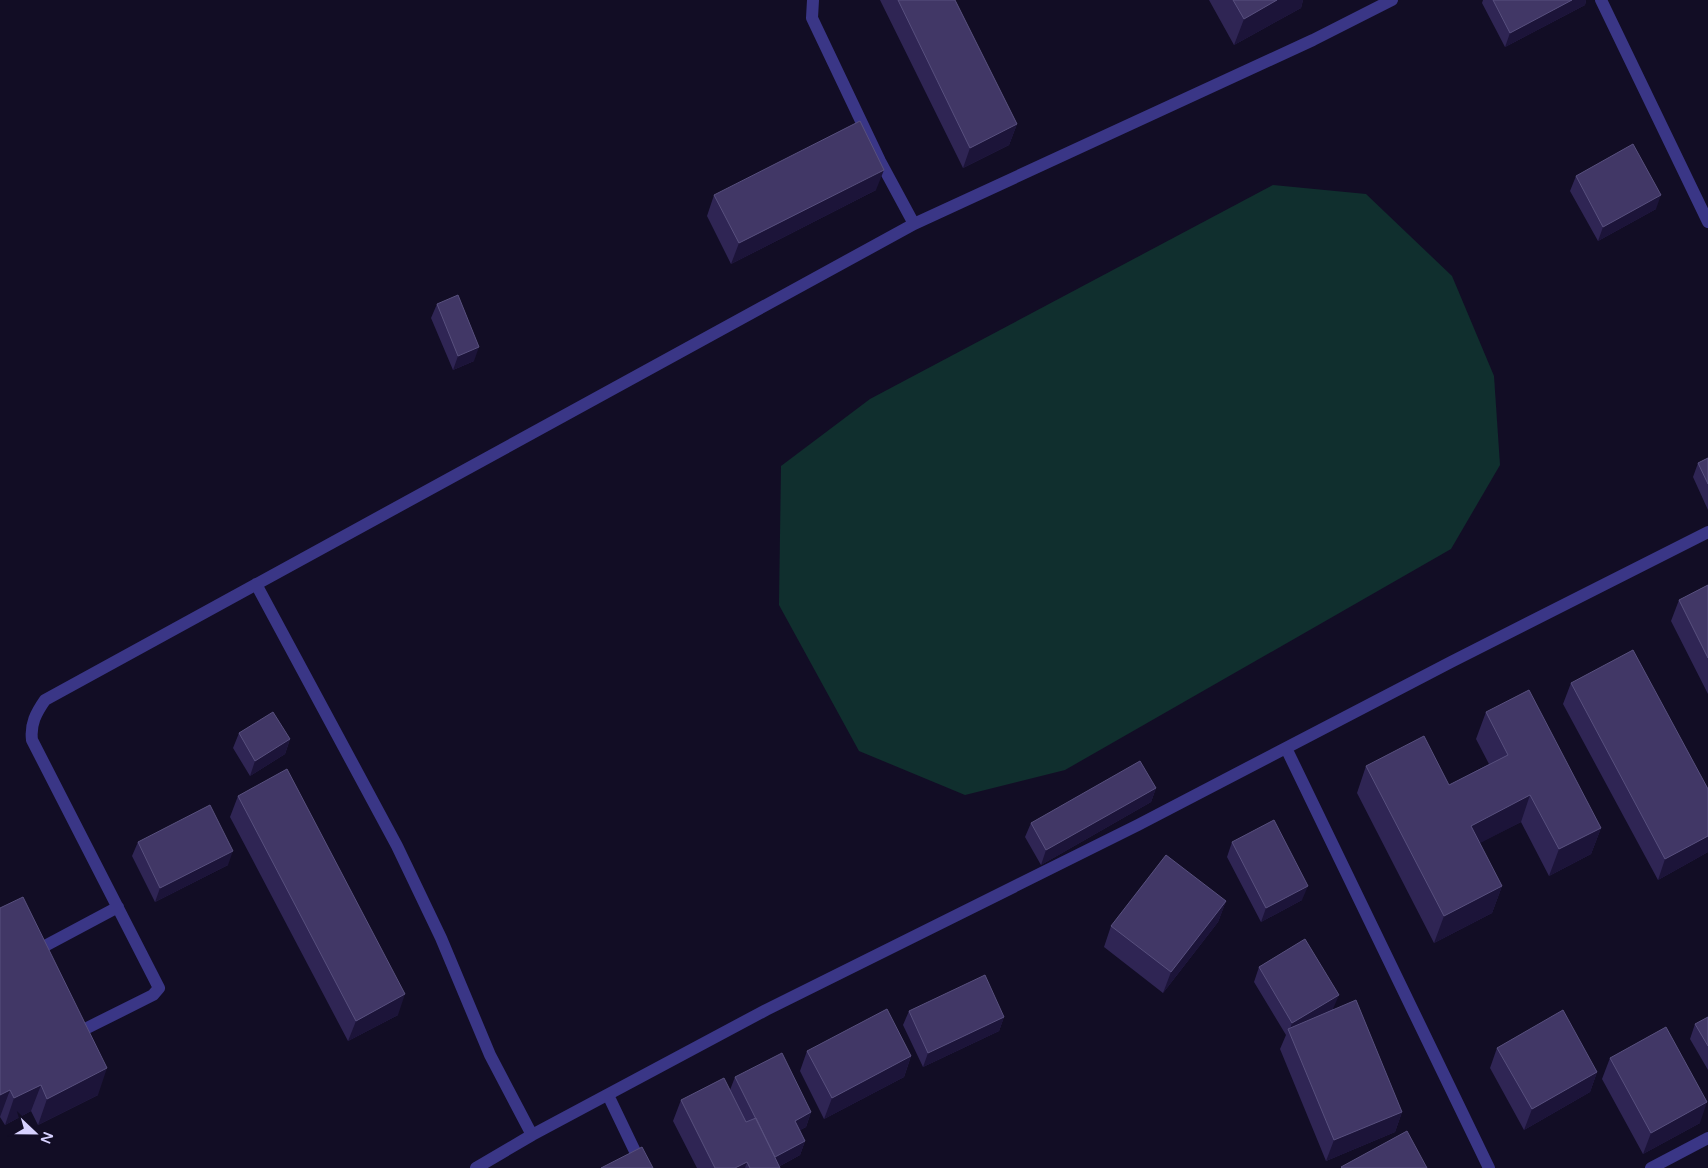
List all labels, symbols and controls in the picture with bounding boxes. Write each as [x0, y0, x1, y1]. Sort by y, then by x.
north arrow [10, 1108, 60, 1158]
text: N [37, 1129, 57, 1146]

